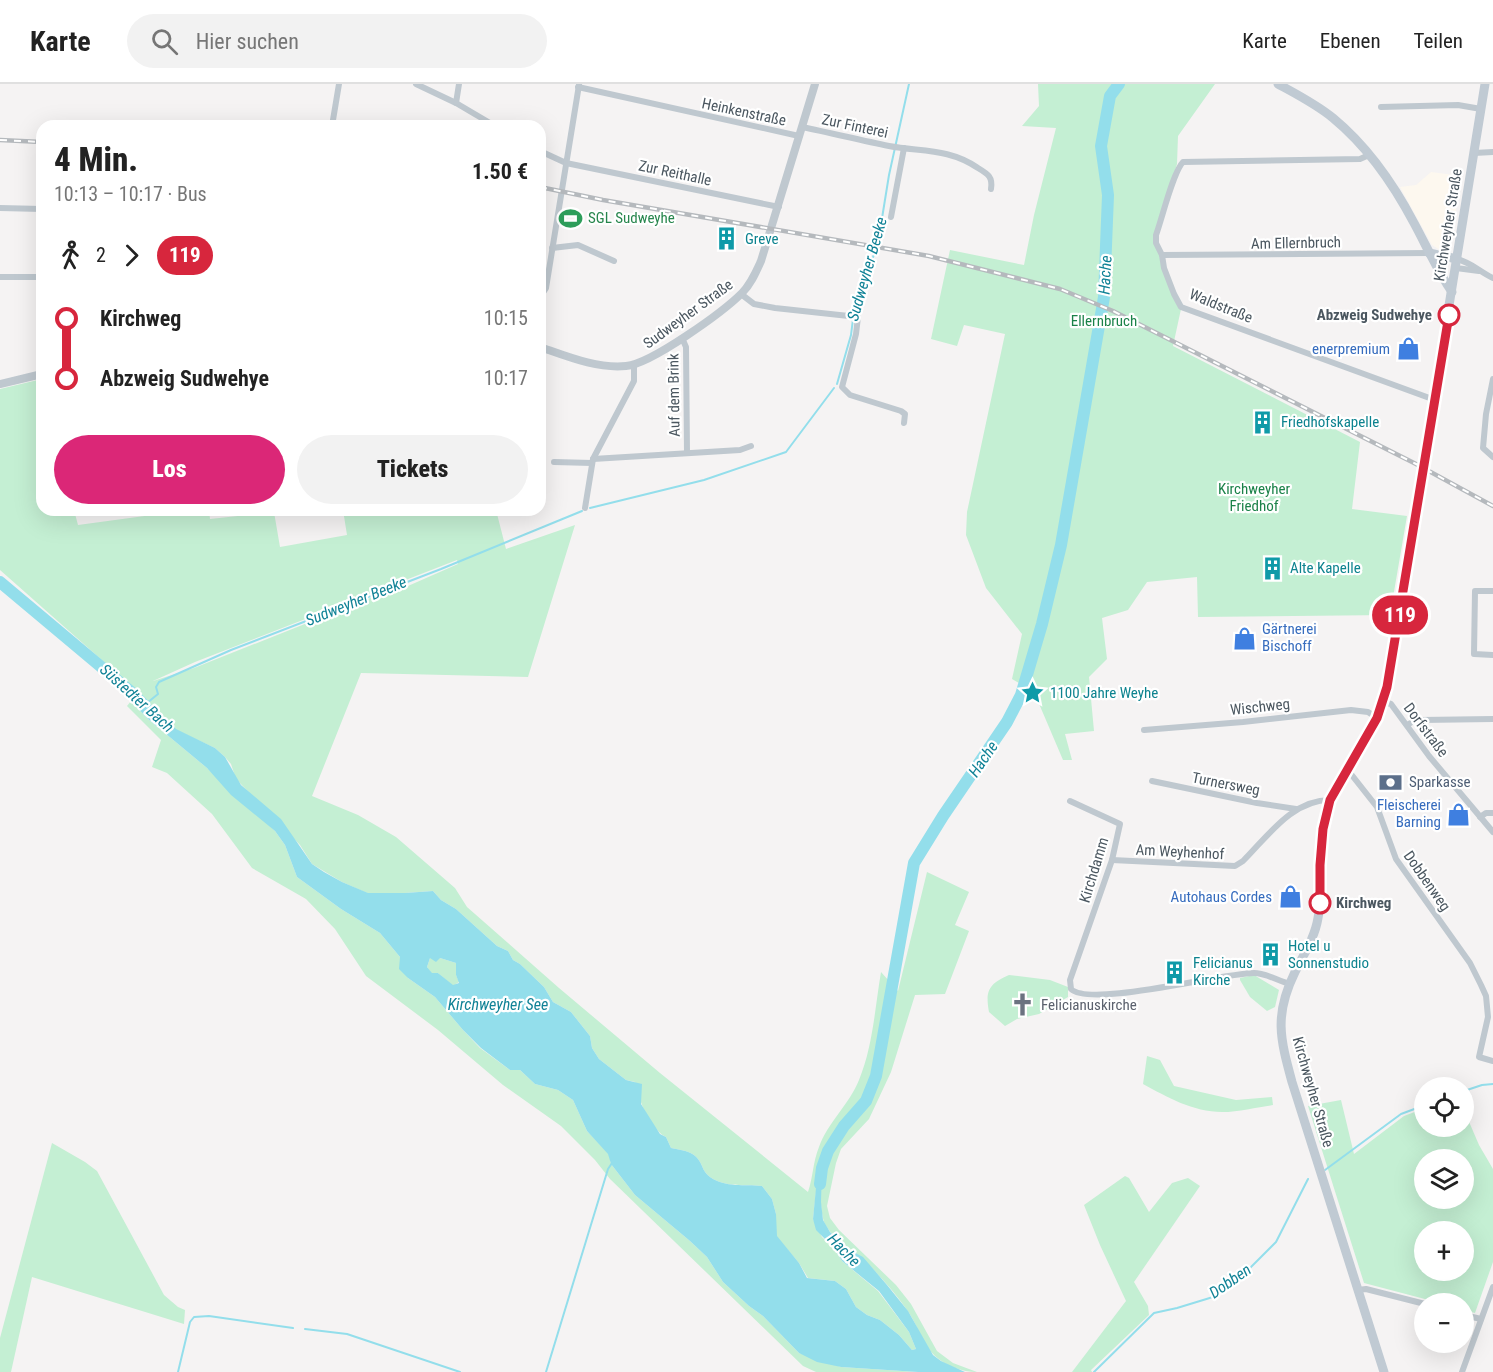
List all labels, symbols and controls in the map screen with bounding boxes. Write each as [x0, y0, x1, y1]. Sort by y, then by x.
search box [127, 14, 547, 68]
text: Karte [30, 25, 91, 58]
icon: search [148, 25, 181, 58]
text: Hier suchen [196, 29, 299, 54]
text: Karte [1242, 29, 1287, 53]
text: Ebenen [1320, 29, 1381, 53]
text: Teilen [1414, 29, 1463, 53]
street label: Heinkenstraße [700, 94, 788, 130]
street label: Zur Finterei [820, 110, 890, 142]
text: 4 Min. [54, 140, 138, 179]
street label: Zur Reithalle [637, 156, 713, 190]
text: 1.50 € [472, 159, 528, 184]
street label: Kirchweyher Straße [1430, 167, 1466, 283]
text: 10:13 – 10:17 · Bus [54, 182, 207, 206]
sports icon: SGL Sudweyhe [557, 205, 583, 231]
place label: SGL Sudweyhe [588, 209, 675, 227]
water label: Sudweyher Beeke [843, 215, 891, 323]
building icon: Greve [714, 226, 740, 252]
place label: Greve [745, 230, 779, 248]
street label: Am Ellernbruch [1251, 233, 1341, 253]
icon: walk [54, 239, 87, 272]
icon: forward [115, 239, 148, 272]
text: 2 [96, 243, 106, 267]
text: 119 [169, 243, 201, 267]
water label: Hache [1094, 255, 1116, 295]
street label: Sudweyher Straße [640, 275, 736, 353]
street label: Waldstraße [1187, 285, 1255, 327]
marker: Abzweig Sudwehye [1438, 304, 1460, 326]
text: Kirchweg [100, 306, 181, 331]
text: 10:15 [484, 306, 528, 330]
place label: Abzweig Sudwehye [1317, 306, 1432, 324]
park label: Ellernbruch [1071, 312, 1137, 330]
shop icon: enerpremium [1395, 336, 1421, 362]
place label: enerpremium [1312, 340, 1390, 358]
street label: Auf dem Brink [664, 353, 684, 437]
text: Abzweig Sudwehye [100, 366, 269, 391]
text: 10:17 [484, 366, 528, 390]
building icon: Friedhofskapelle [1250, 409, 1276, 435]
place label: Friedhofskapelle [1281, 413, 1379, 431]
button: Los [54, 435, 285, 504]
button: Tickets [297, 435, 528, 504]
park label: Kirchweyher Friedhof [1218, 480, 1290, 515]
building icon: Alte Kapelle [1259, 555, 1285, 581]
place label: Alte Kapelle [1290, 559, 1361, 577]
water label: Sudweyher Beeke [303, 572, 409, 630]
line badge: 119 [1366, 596, 1434, 634]
text: 119 [1384, 603, 1416, 627]
place label: Gärtnerei Bischoff [1262, 620, 1317, 655]
shop icon: Gärtnerei Bischoff [1231, 625, 1257, 651]
water label: Süstedter Bach [96, 660, 178, 736]
place icon: 1100 Jahre Weyhe [1019, 680, 1045, 706]
place label: 1100 Jahre Weyhe [1050, 684, 1158, 702]
street label: Wischweg [1229, 695, 1291, 719]
street label: Dorfstraße [1400, 699, 1452, 761]
water label: Hache [964, 738, 1002, 780]
street label: Turnersweg [1191, 769, 1261, 799]
bank icon: Sparkasse [1378, 769, 1404, 795]
place label: Sparkasse [1409, 773, 1471, 791]
place label: Fleischerei Barning [1377, 796, 1441, 831]
shop icon: Fleischerei Barning [1446, 801, 1472, 827]
street label: Kirchdamm [1076, 835, 1112, 905]
street label: Am Weyhenhof [1135, 841, 1225, 863]
street label: Dobbenweg [1400, 847, 1454, 915]
shop icon: Autohaus Cordes [1277, 884, 1303, 910]
place label: Autohaus Cordes [1171, 888, 1272, 906]
marker: Kirchweg [1309, 892, 1331, 914]
place label: Kirchweg [1336, 894, 1391, 912]
place label: Hotel u Sonnenstudio [1288, 937, 1369, 972]
building icon: Hotel u Sonnenstudio [1257, 942, 1283, 968]
place label: Felicianus Kirche [1193, 954, 1253, 989]
building icon: Felicianus Kirche [1162, 959, 1188, 985]
church icon: Felicianuskirche [1010, 992, 1036, 1018]
water label: Kirchweyher See [448, 995, 548, 1014]
place label: Felicianuskirche [1041, 996, 1137, 1014]
street label: Kirchweyher Straße [1289, 1035, 1337, 1149]
map controls [1414, 1077, 1474, 1353]
button: locate [1414, 1077, 1474, 1137]
button: layers [1414, 1149, 1474, 1209]
button: + [1414, 1221, 1474, 1281]
water label: Hache [824, 1229, 864, 1271]
water label: Dobben [1205, 1260, 1255, 1302]
button: − [1414, 1293, 1474, 1353]

